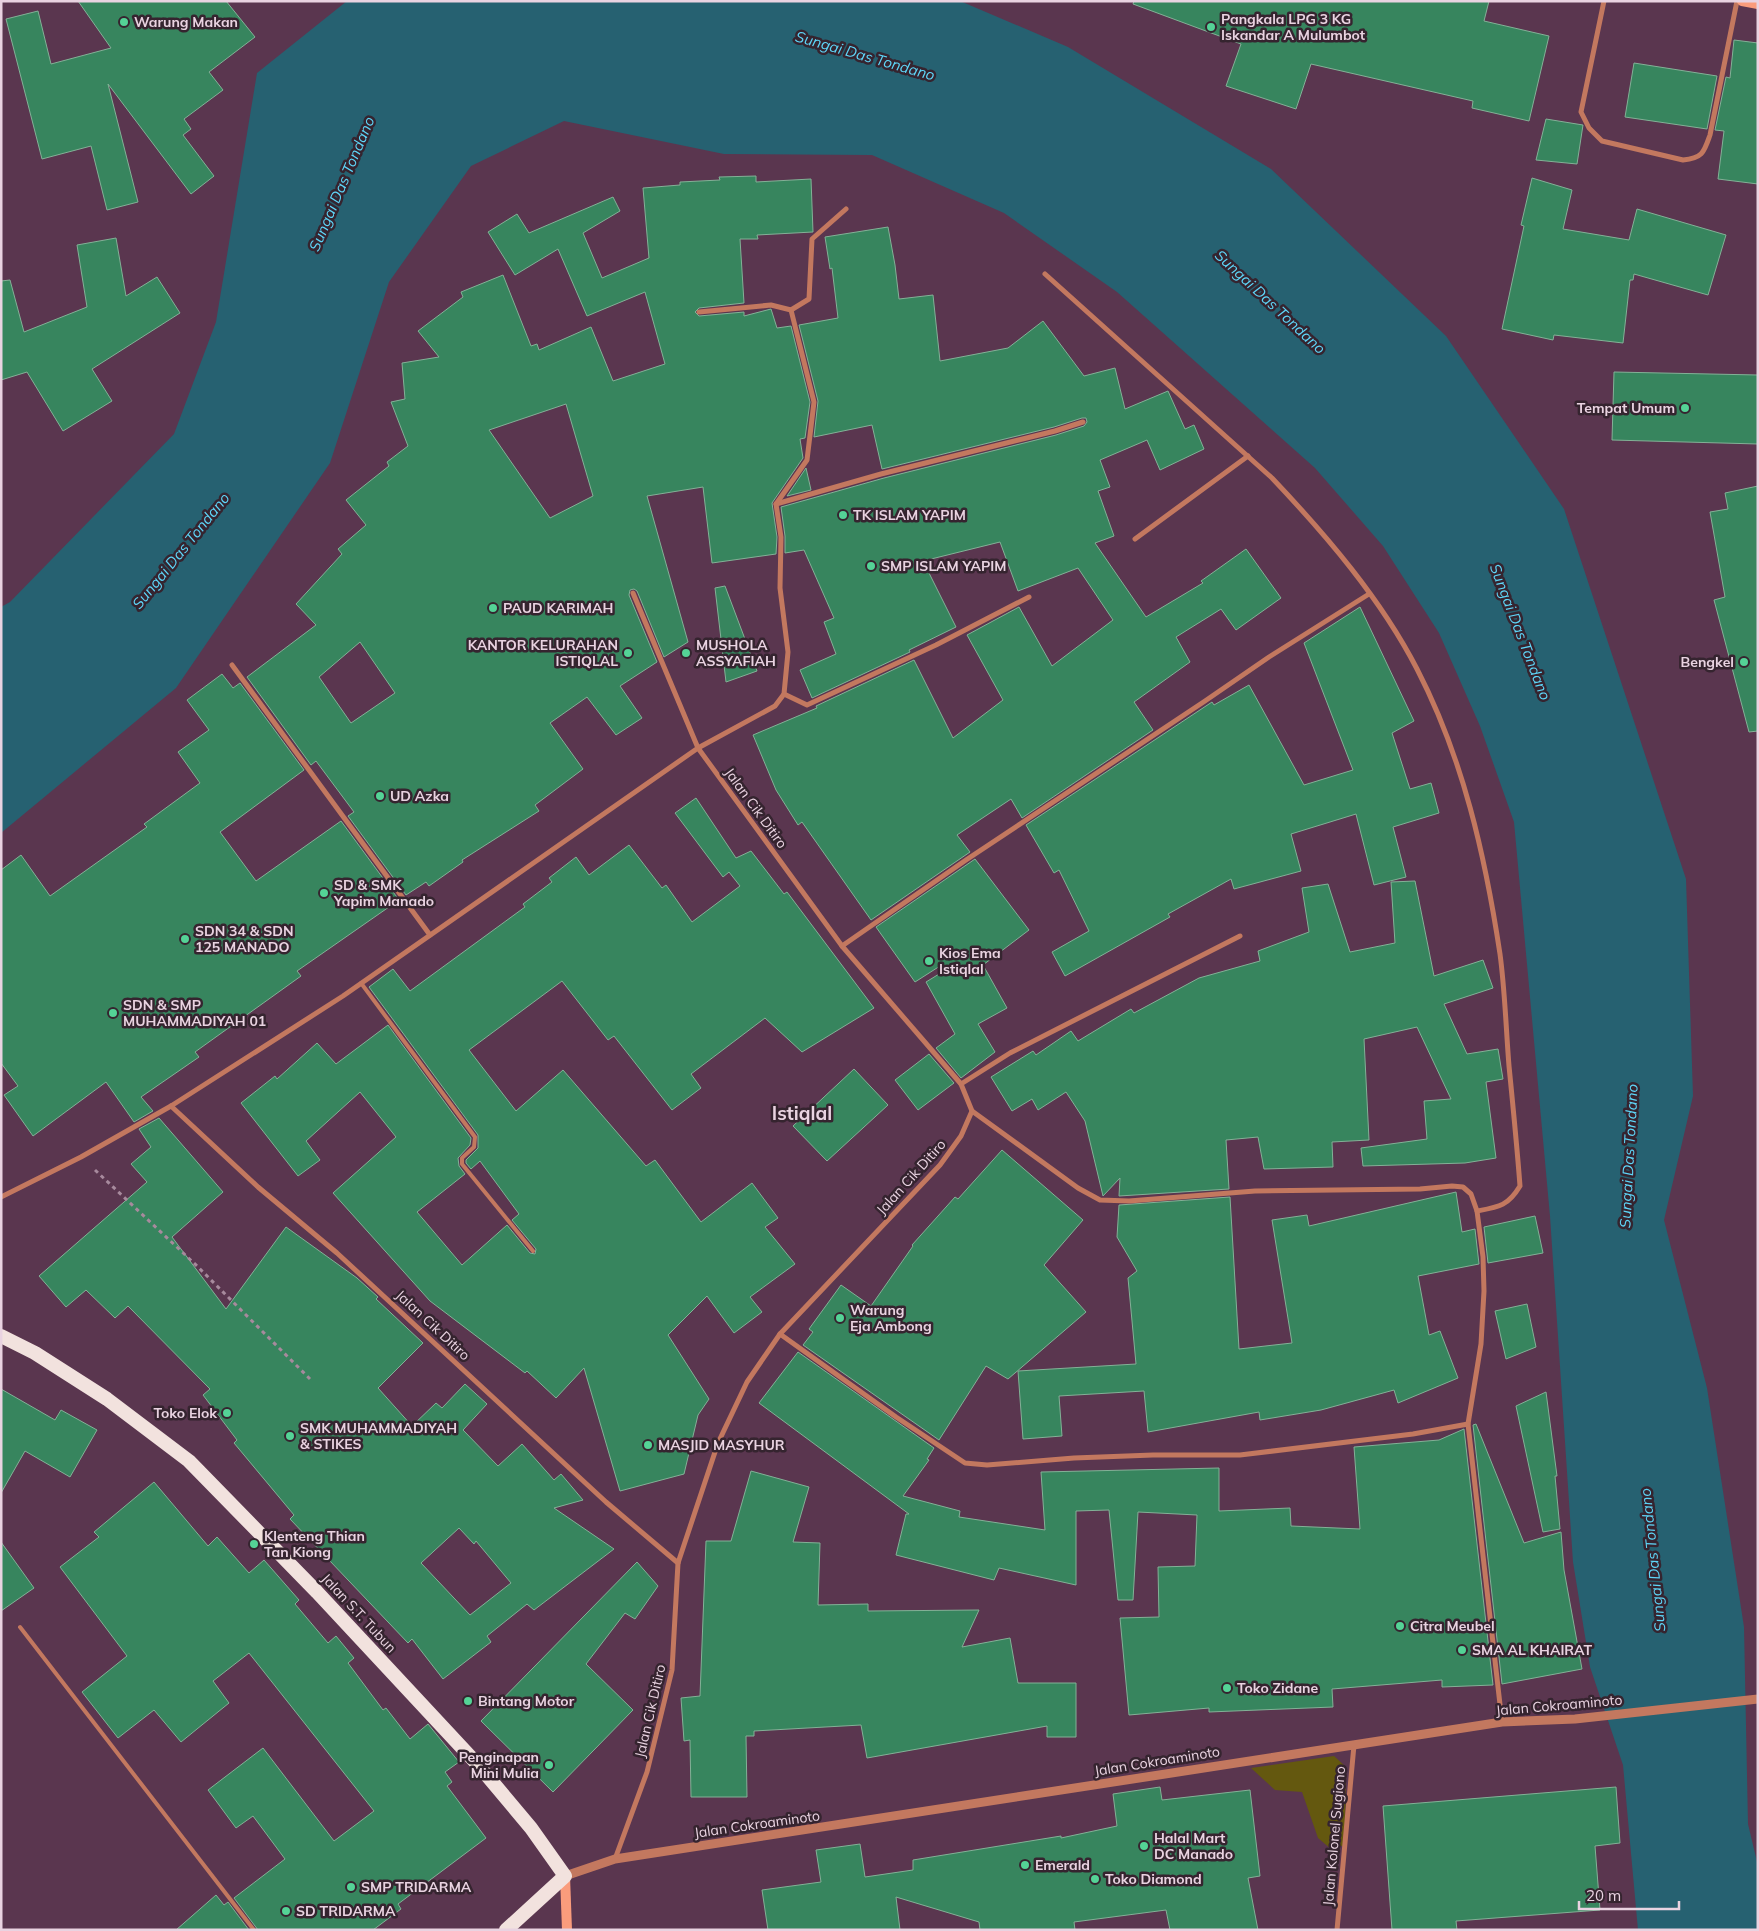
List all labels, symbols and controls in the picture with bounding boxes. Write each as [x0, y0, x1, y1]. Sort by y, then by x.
place label: Pangkala LPG 3 KG Iskandar A Mulumbot [1221, 10, 1366, 44]
place label: Warung Makan [134, 13, 238, 31]
marker: Warung Makan [118, 16, 130, 28]
marker: Pangkala LPG 3 KG Iskandar A Mulumbot [1205, 21, 1217, 33]
water label: Sungai Das Tondano [793, 26, 938, 85]
water label: Sungai Das Tondano [305, 113, 379, 254]
water label: Sungai Das Tondano [1211, 245, 1330, 358]
place label: Tempat Umum [1577, 399, 1675, 417]
marker: Tempat Umum [1679, 402, 1691, 414]
water label: Sungai Das Tondano [128, 488, 234, 613]
place label: TK ISLAM YAPIM [853, 506, 966, 524]
marker: TK ISLAM YAPIM [837, 509, 849, 521]
place label: SMP ISLAM YAPIM [881, 557, 1006, 575]
marker: SMP ISLAM YAPIM [865, 560, 877, 572]
water label: Sungai Das Tondano [1486, 561, 1555, 703]
place label: PAUD KARIMAH [503, 599, 613, 617]
marker: PAUD KARIMAH [487, 602, 499, 614]
place label: KANTOR KELURAHAN ISTIQLAL [468, 636, 618, 670]
place label: MUSHOLA ASSYAFIAH [696, 636, 776, 670]
marker: KANTOR KELURAHAN ISTIQLAL [622, 647, 634, 659]
marker: MUSHOLA ASSYAFIAH [680, 647, 692, 659]
place label: Bengkel [1681, 653, 1734, 671]
marker: Bengkel [1738, 656, 1750, 668]
street label: Jalan Cik Ditiro [721, 764, 791, 852]
place label: UD Azka [390, 787, 449, 805]
marker: UD Azka [374, 790, 386, 802]
place label: SD & SMK Yapim Manado [333, 876, 434, 910]
marker: SD & SMK Yapim Manado [318, 887, 330, 899]
place label: SDN 34 & SDN 125 MANADO [195, 922, 293, 956]
marker: SDN 34 & SDN 125 MANADO [179, 933, 191, 945]
place label: Kios Ema Istiqlal [939, 944, 1001, 978]
marker: Kios Ema Istiqlal [923, 955, 935, 967]
place label: SDN & SMP MUHAMMADIYAH 01 [123, 996, 266, 1030]
marker: SDN & SMP MUHAMMADIYAH 01 [107, 1007, 119, 1019]
water label: Sungai Das Tondano [1615, 1083, 1642, 1229]
district label: Istiqlal [772, 1101, 832, 1125]
street label: Jalan Cik Ditiro [872, 1136, 950, 1218]
street label: Jalan Cik Ditiro [392, 1286, 474, 1364]
place label: Warung Eja Ambong [850, 1301, 932, 1335]
marker: Warung Eja Ambong [834, 1312, 846, 1324]
place label: Toko Elok [153, 1404, 217, 1422]
marker: Toko Elok [221, 1407, 233, 1419]
place label: SMK MUHAMMADIYAH & STIKES [300, 1419, 457, 1453]
marker: SMK MUHAMMADIYAH & STIKES [284, 1430, 296, 1442]
place label: MASJID MASYHUR [658, 1436, 785, 1454]
marker: MASJID MASYHUR [642, 1439, 654, 1451]
water label: Sungai Das Tondano [1635, 1487, 1670, 1633]
place label: Klenteng Thian Tan Kiong [264, 1527, 365, 1561]
marker: Klenteng Thian Tan Kiong [248, 1538, 260, 1550]
street label: Jalan S.T. Tubun [318, 1569, 400, 1657]
place label: Citra Meubel [1410, 1617, 1495, 1635]
marker: Citra Meubel [1394, 1620, 1406, 1632]
place label: SMA AL KHAIRAT [1472, 1641, 1592, 1659]
marker: SMA AL KHAIRAT [1456, 1644, 1468, 1656]
street label: Jalan Cik Ditiro [631, 1663, 669, 1759]
place label: Toko Zidane [1237, 1679, 1319, 1697]
marker: Toko Zidane [1221, 1682, 1233, 1694]
street label: Jalan Cokroaminoto [1495, 1691, 1623, 1719]
place label: Bintang Motor [478, 1692, 575, 1710]
marker: Bintang Motor [462, 1695, 474, 1707]
street label: Jalan Cokroaminoto [1093, 1742, 1221, 1780]
place label: Penginapan Mini Mulia [459, 1748, 539, 1782]
marker: Penginapan Mini Mulia [543, 1759, 555, 1771]
street label: Jalan Kolonel Sugiono [1319, 1765, 1349, 1907]
street label: Jalan Cokroaminoto [693, 1806, 821, 1842]
place label: Halal Mart DC Manado [1154, 1829, 1233, 1863]
marker: Halal Mart DC Manado [1138, 1840, 1150, 1852]
place label: Emerald [1035, 1856, 1090, 1874]
marker: Emerald [1019, 1859, 1031, 1871]
place label: Toko Diamond [1105, 1870, 1202, 1888]
marker: Toko Diamond [1089, 1873, 1101, 1885]
place label: SMP TRIDARMA [361, 1878, 472, 1896]
scale bar [1579, 1878, 1679, 1910]
marker: SMP TRIDARMA [345, 1881, 357, 1893]
text: 20 m [1586, 1886, 1621, 1905]
place label: SD TRIDARMA [296, 1902, 396, 1920]
marker: SD TRIDARMA [280, 1905, 292, 1917]

